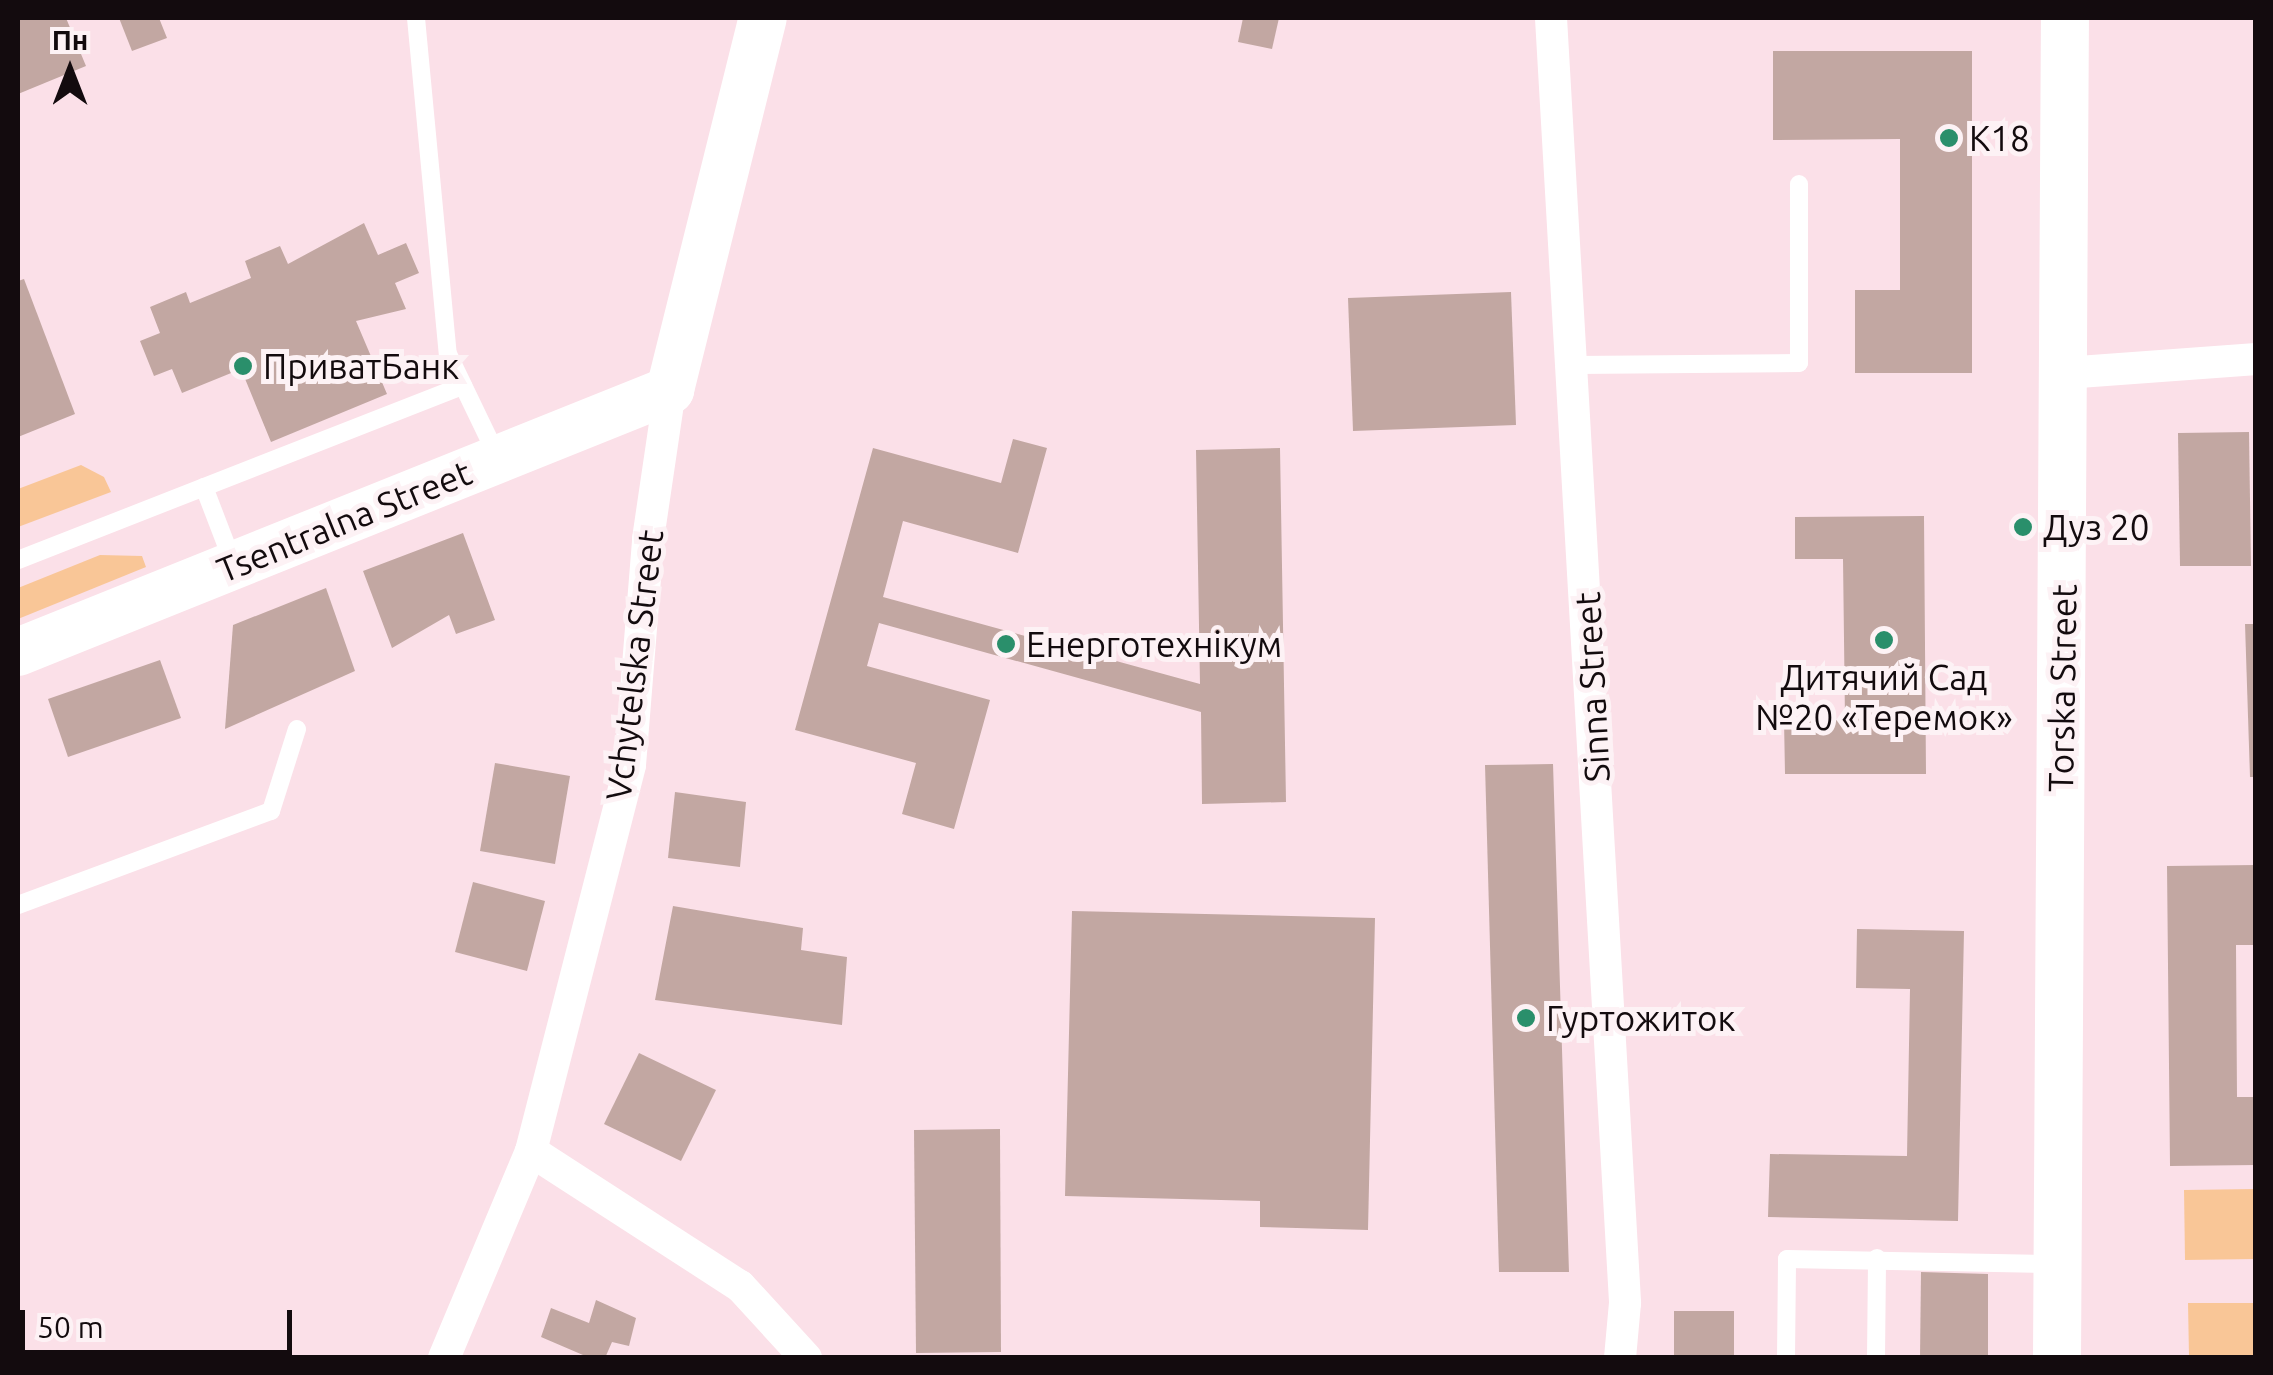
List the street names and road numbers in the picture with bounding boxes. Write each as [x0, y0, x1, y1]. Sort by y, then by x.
street label: Tsentralna Street [211, 451, 477, 591]
street label: Vchytelska Street [597, 527, 671, 803]
street label: Torska Street [2039, 584, 2085, 792]
street label: Sinna Street [1566, 591, 1618, 783]

